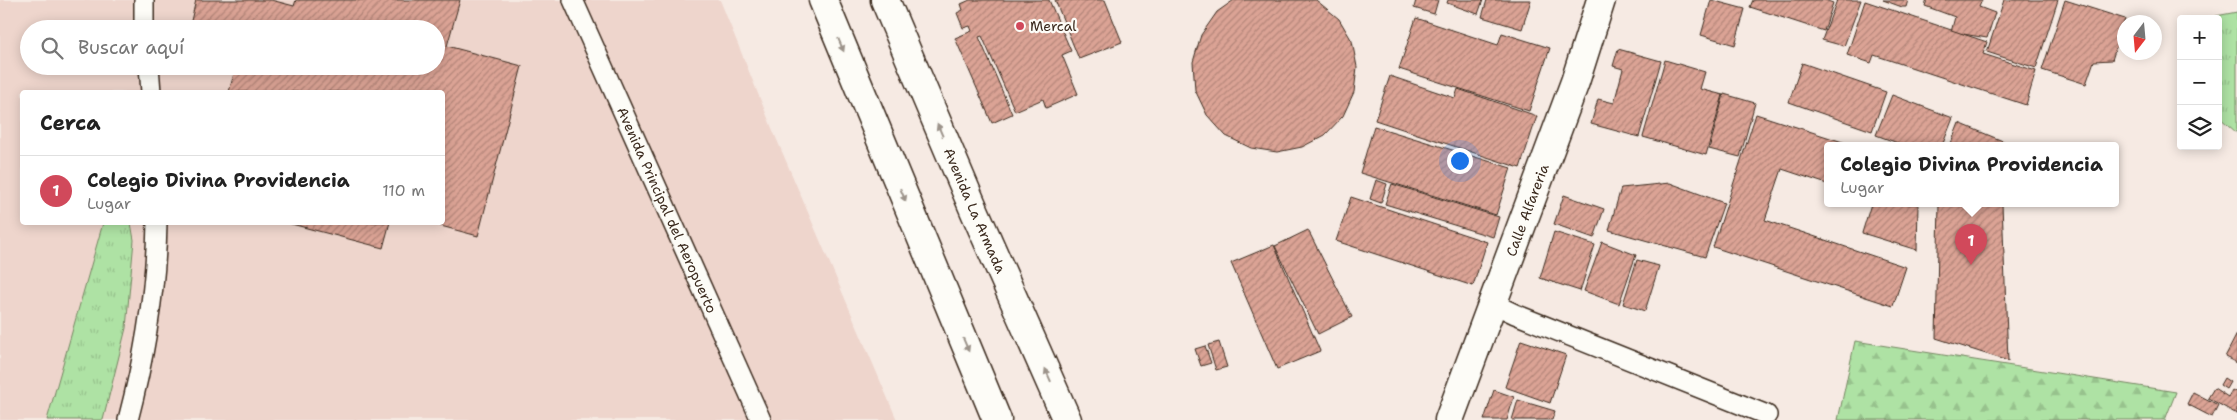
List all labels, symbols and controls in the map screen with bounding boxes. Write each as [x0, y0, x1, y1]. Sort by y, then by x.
north arrow [2117, 15, 2162, 60]
map controls [2177, 15, 2222, 150]
button: + [2177, 15, 2222, 60]
place label: Mercal [1030, 17, 1077, 35]
search box [20, 20, 445, 75]
marker: Mercal [1014, 20, 1026, 32]
icon: search [38, 34, 66, 62]
text: Buscar aquí [78, 35, 184, 60]
one-way arrow [838, 38, 846, 52]
button: − [2177, 60, 2222, 105]
street label: Avenida Principal del Aeropuerto [613, 104, 721, 316]
button: layers [2177, 105, 2222, 150]
text: Cerca [40, 109, 101, 137]
one-way arrow [936, 123, 944, 138]
popup [1824, 142, 2119, 207]
street label: Avenida La Armada [940, 145, 1010, 276]
your location [1447, 148, 1473, 174]
text: Colegio Divina Providencia [1840, 152, 2103, 177]
street label: Calle Alfareria [1502, 161, 1553, 259]
text: Colegio Divina Providencia [87, 168, 350, 193]
text: Lugar [1840, 177, 1885, 198]
text: 1 [52, 180, 60, 201]
text: 110 m [382, 180, 425, 201]
one-way arrow [900, 188, 908, 202]
text: Lugar [87, 193, 131, 214]
pin: 1 [1955, 224, 1987, 265]
one-way arrow [962, 338, 970, 352]
one-way arrow [1043, 368, 1052, 383]

